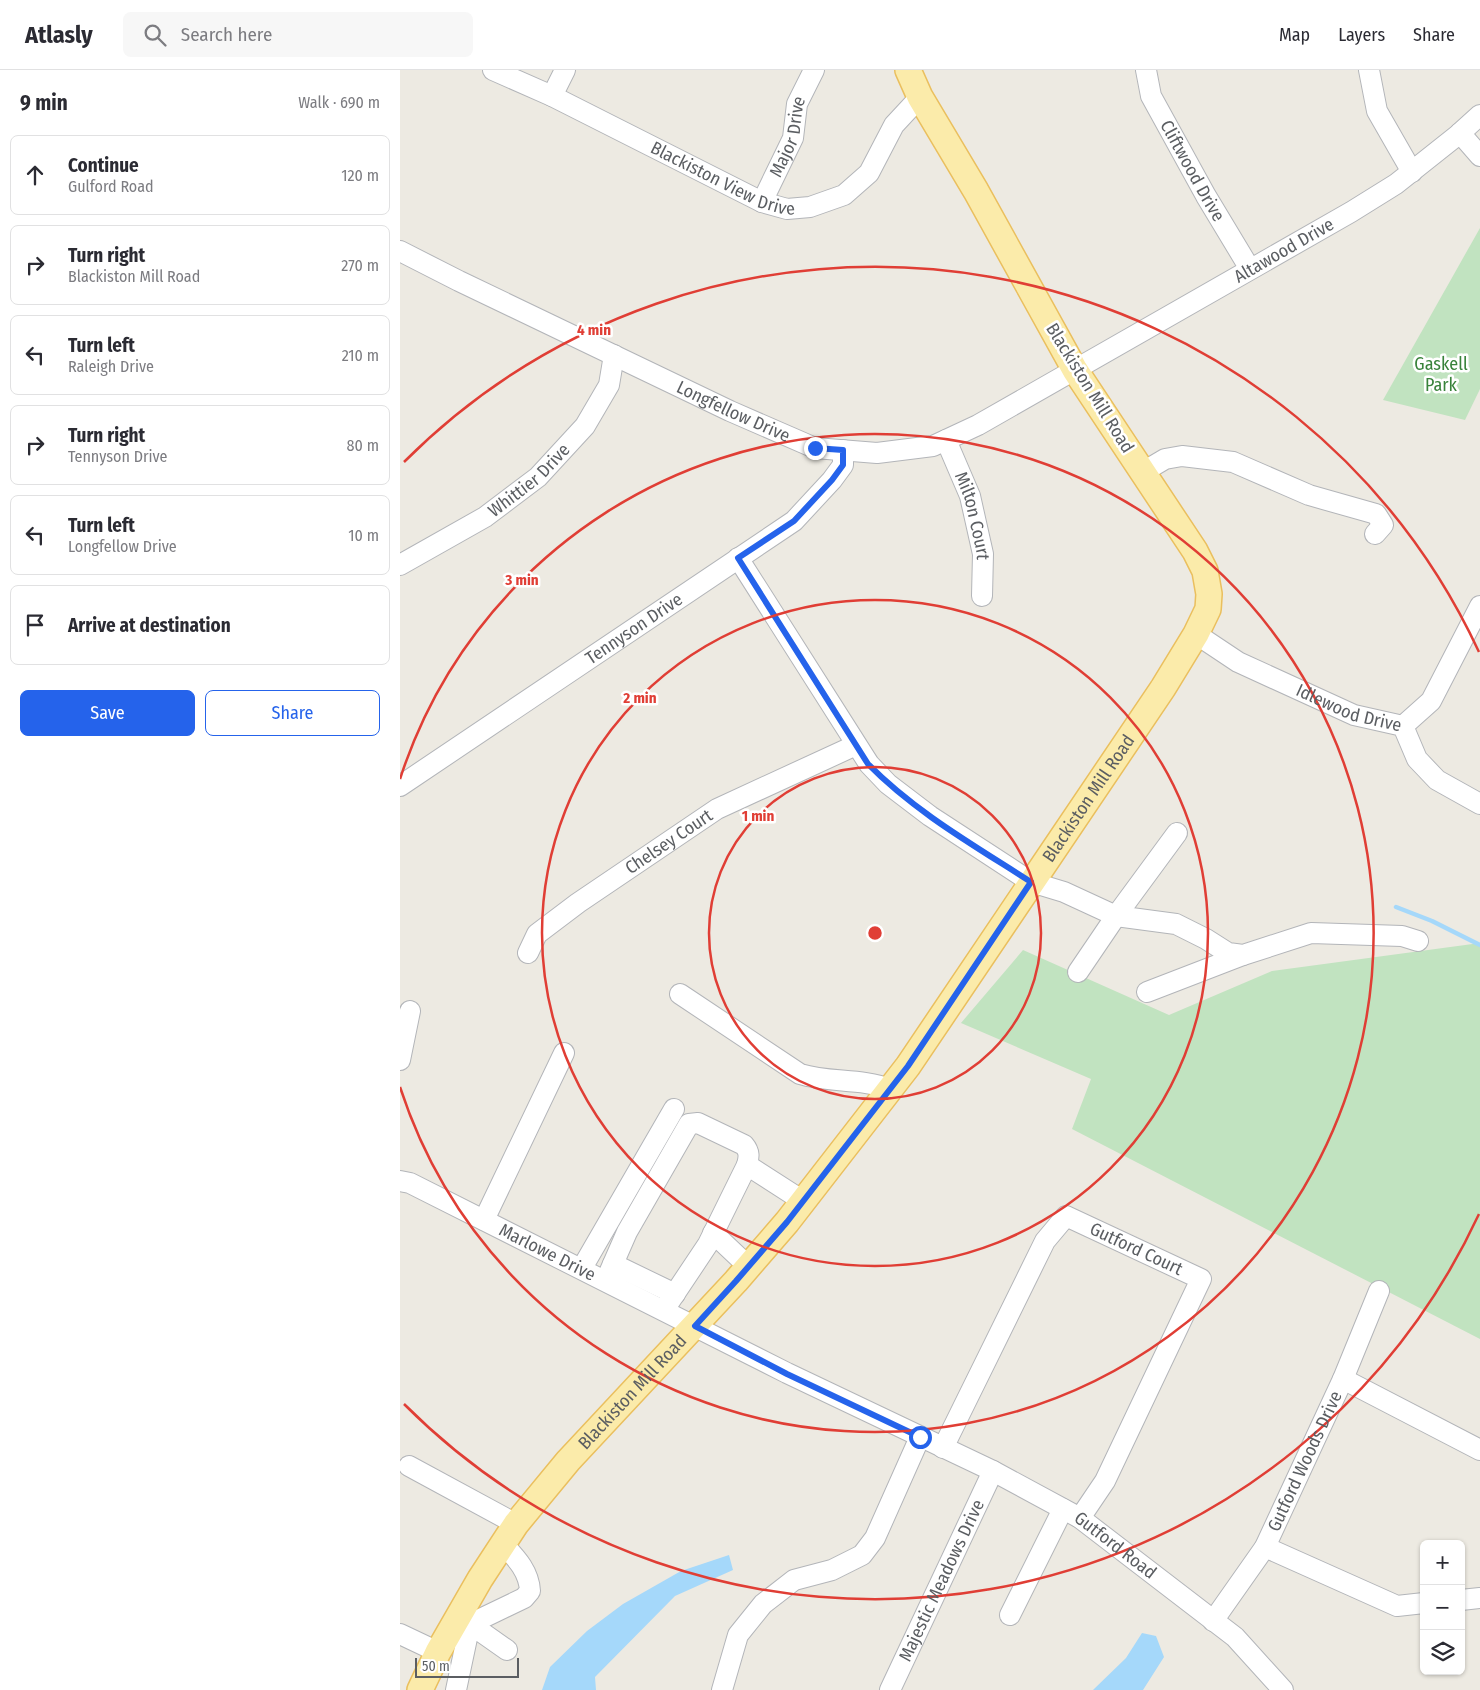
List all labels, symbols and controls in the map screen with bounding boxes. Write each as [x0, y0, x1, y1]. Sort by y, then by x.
search box [123, 12, 473, 57]
text: Atlasly [25, 21, 93, 49]
icon: search [141, 21, 169, 49]
text: Search here [181, 23, 272, 46]
text: Map [1279, 24, 1310, 46]
text: Layers [1338, 24, 1385, 46]
text: Share [1413, 24, 1455, 46]
text: 9 min [20, 90, 68, 116]
street label: Major Drive [765, 92, 810, 181]
text: Walk · 690 m [298, 93, 380, 112]
street label: Cliftwood Drive [1155, 116, 1230, 225]
street label: Blackiston View Drive [647, 137, 796, 220]
text: Continue [68, 154, 139, 177]
icon: ahead [21, 161, 49, 189]
text: 120 m [341, 166, 379, 185]
text: Gulford Road [68, 177, 154, 196]
street label: Altawood Drive [1230, 213, 1338, 288]
text: Turn right [68, 244, 145, 267]
icon: right [21, 251, 49, 279]
text: 270 m [341, 256, 379, 275]
text: Blackiston Mill Road [68, 267, 200, 286]
street label: Blackiston Mill Road [1041, 319, 1139, 457]
text: 4 min [577, 321, 611, 339]
text: Turn left [68, 334, 135, 357]
icon: left [21, 341, 49, 369]
text: 210 m [342, 346, 379, 365]
park label: Gaskell Park [1414, 353, 1468, 396]
text: Raleigh Drive [68, 357, 154, 376]
street label: Longfellow Drive [673, 376, 794, 447]
text: Turn right [68, 424, 145, 447]
icon: right [21, 431, 49, 459]
text: 80 m [347, 436, 379, 455]
route end [804, 437, 827, 460]
street label: Whittier Drive [484, 439, 574, 522]
text: Tennyson Drive [68, 447, 168, 466]
street label: Milton Court [950, 468, 994, 560]
text: Turn left [68, 514, 135, 537]
icon: left [21, 521, 49, 549]
text: 10 m [348, 526, 379, 545]
text: Longfellow Drive [68, 537, 177, 556]
text: 3 min [504, 571, 539, 589]
street label: Tennyson Drive [581, 588, 687, 669]
icon: arrive [21, 611, 49, 639]
text: Arrive at destination [68, 614, 231, 637]
street label: Idlewood Drive [1293, 679, 1404, 736]
text: 2 min [622, 689, 657, 707]
button: Save [20, 690, 195, 736]
button: Share [205, 690, 380, 736]
street label: Blackiston Mill Road [1038, 731, 1139, 866]
street label: Chelsey Court [621, 804, 717, 879]
text: 1 min [742, 807, 774, 825]
centre of rings [866, 924, 884, 942]
street label: Gutford Court [1086, 1218, 1186, 1280]
street label: Marlowe Drive [495, 1219, 599, 1286]
street label: Blackiston Mill Road [573, 1330, 691, 1454]
street label: Gutford Woods Drive [1263, 1388, 1347, 1535]
route start [909, 1426, 932, 1449]
street label: Majestic Meadows Drive [894, 1496, 989, 1665]
street label: Gutford Road [1070, 1507, 1161, 1584]
map controls [1420, 1540, 1465, 1675]
button: + [1420, 1540, 1465, 1585]
button: − [1420, 1585, 1465, 1630]
button: layers [1420, 1630, 1465, 1675]
scale bar [415, 1655, 519, 1678]
text: 50 m [422, 1658, 450, 1675]

